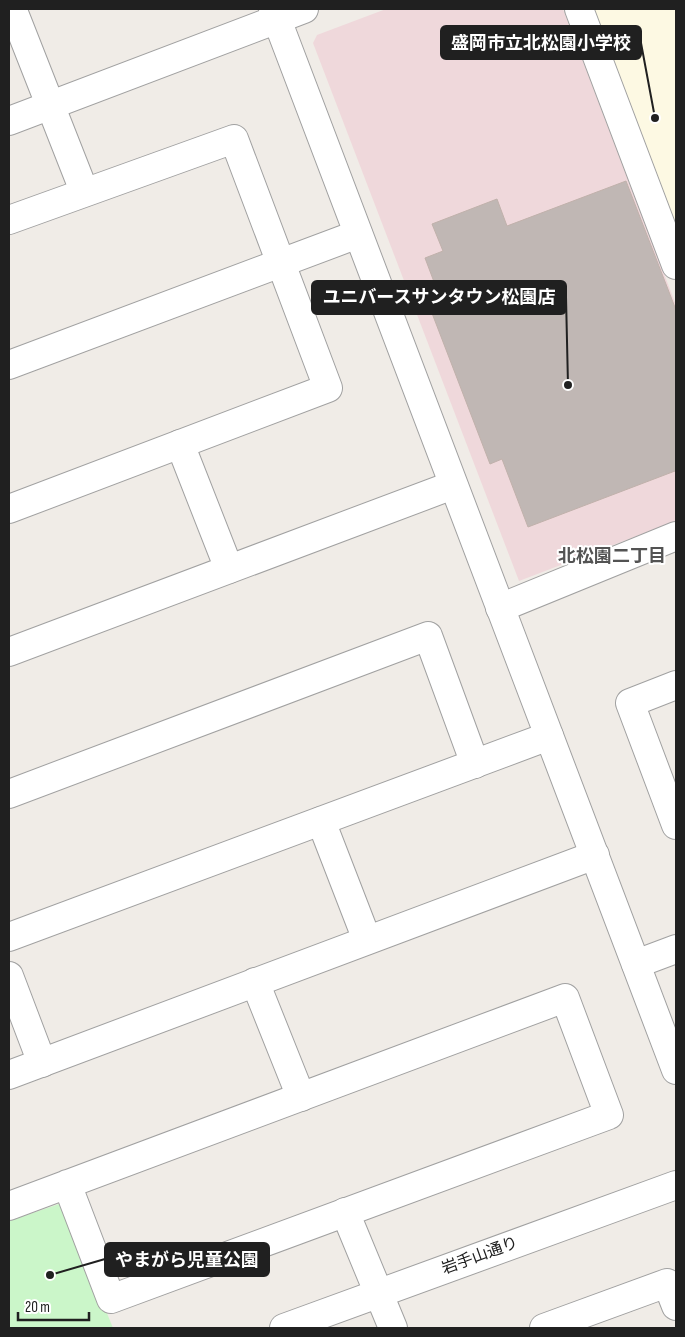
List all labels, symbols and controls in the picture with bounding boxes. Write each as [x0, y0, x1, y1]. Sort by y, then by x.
callout: 盛岡市立北松園小学校 [441, 26, 641, 59]
text: 盛岡市立北松園小学校 [451, 33, 631, 54]
callout: ユニバースサンタウン松園店 [312, 281, 566, 314]
text: ユニバースサンタウン松園店 [322, 287, 556, 308]
district label: 北松園二丁目 [558, 546, 666, 567]
street label: 岩手山通り [439, 1233, 521, 1279]
callout: やまがら児童公園 [105, 1243, 269, 1276]
text: やまがら児童公園 [115, 1250, 259, 1271]
scale bar [18, 1290, 89, 1322]
text: 20 m [25, 1298, 50, 1317]

